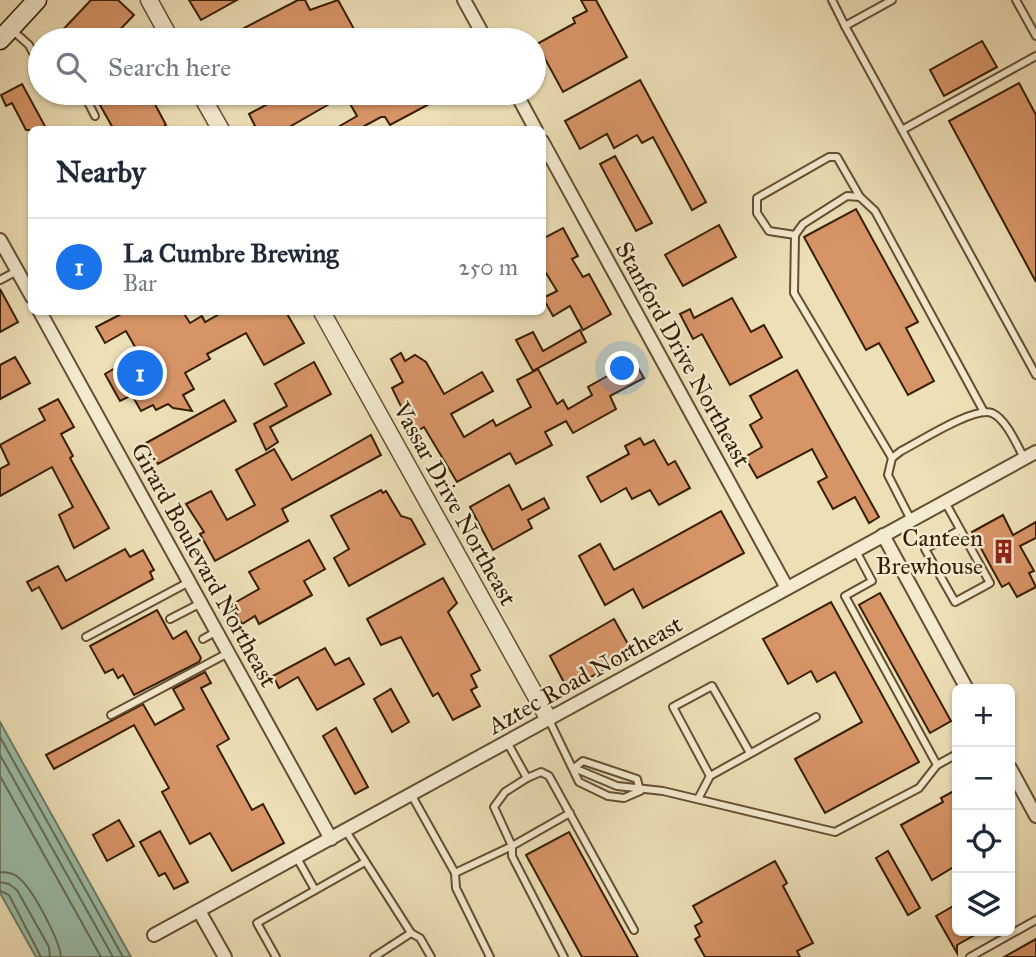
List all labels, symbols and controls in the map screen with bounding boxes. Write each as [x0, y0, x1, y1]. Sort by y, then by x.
search box [28, 28, 546, 105]
icon: search [52, 48, 90, 86]
text: Search here [108, 51, 231, 83]
text: Nearby [56, 154, 146, 190]
street label: Stanford Drive Northeast [609, 236, 758, 472]
text: La Cumbre Brewing [123, 237, 338, 269]
text: 1 [74, 253, 84, 281]
text: 250 m [458, 253, 518, 281]
text: Bar [123, 269, 157, 297]
pin: 1 [117, 347, 163, 399]
your location [605, 351, 639, 385]
street label: Vassar Drive Northeast [386, 396, 524, 611]
street label: Girard Boulevard Northeast [124, 438, 284, 693]
place label: Canteen Brewhouse [876, 523, 983, 581]
building icon: Canteen Brewhouse [989, 538, 1017, 566]
street label: Aztec Road Northeast [482, 609, 688, 741]
map controls [952, 684, 1015, 936]
button: + [952, 684, 1015, 747]
button: − [952, 747, 1015, 810]
button: locate [952, 810, 1015, 873]
button: layers [952, 873, 1015, 936]

